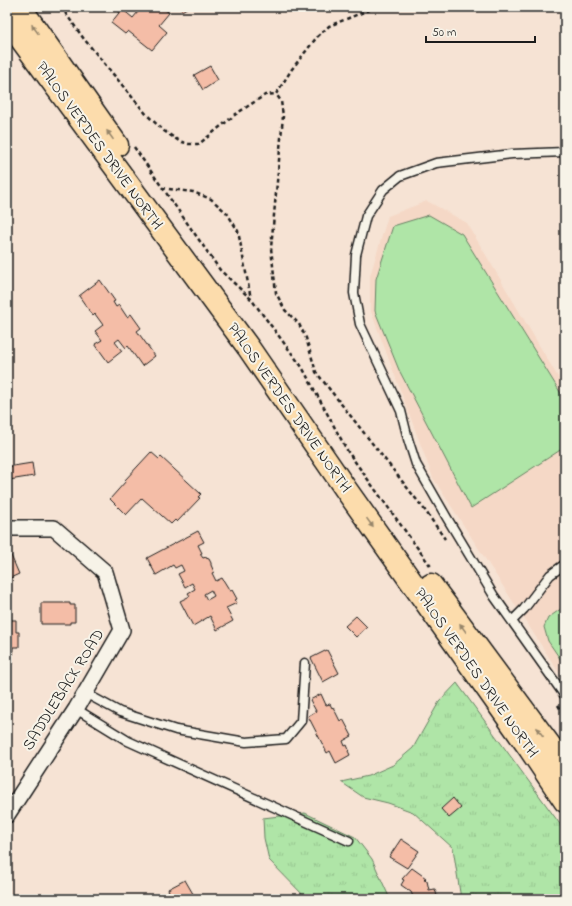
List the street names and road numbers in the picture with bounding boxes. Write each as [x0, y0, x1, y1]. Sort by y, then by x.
street label: PALOS VERDES DRIVE NORTH [30, 57, 168, 235]
street label: PALOS VERDES DRIVE NORTH [221, 318, 357, 498]
street label: PALOS VERDES DRIVE NORTH [408, 583, 544, 763]
street label: SADDLEBACK ROAD [17, 625, 111, 755]

